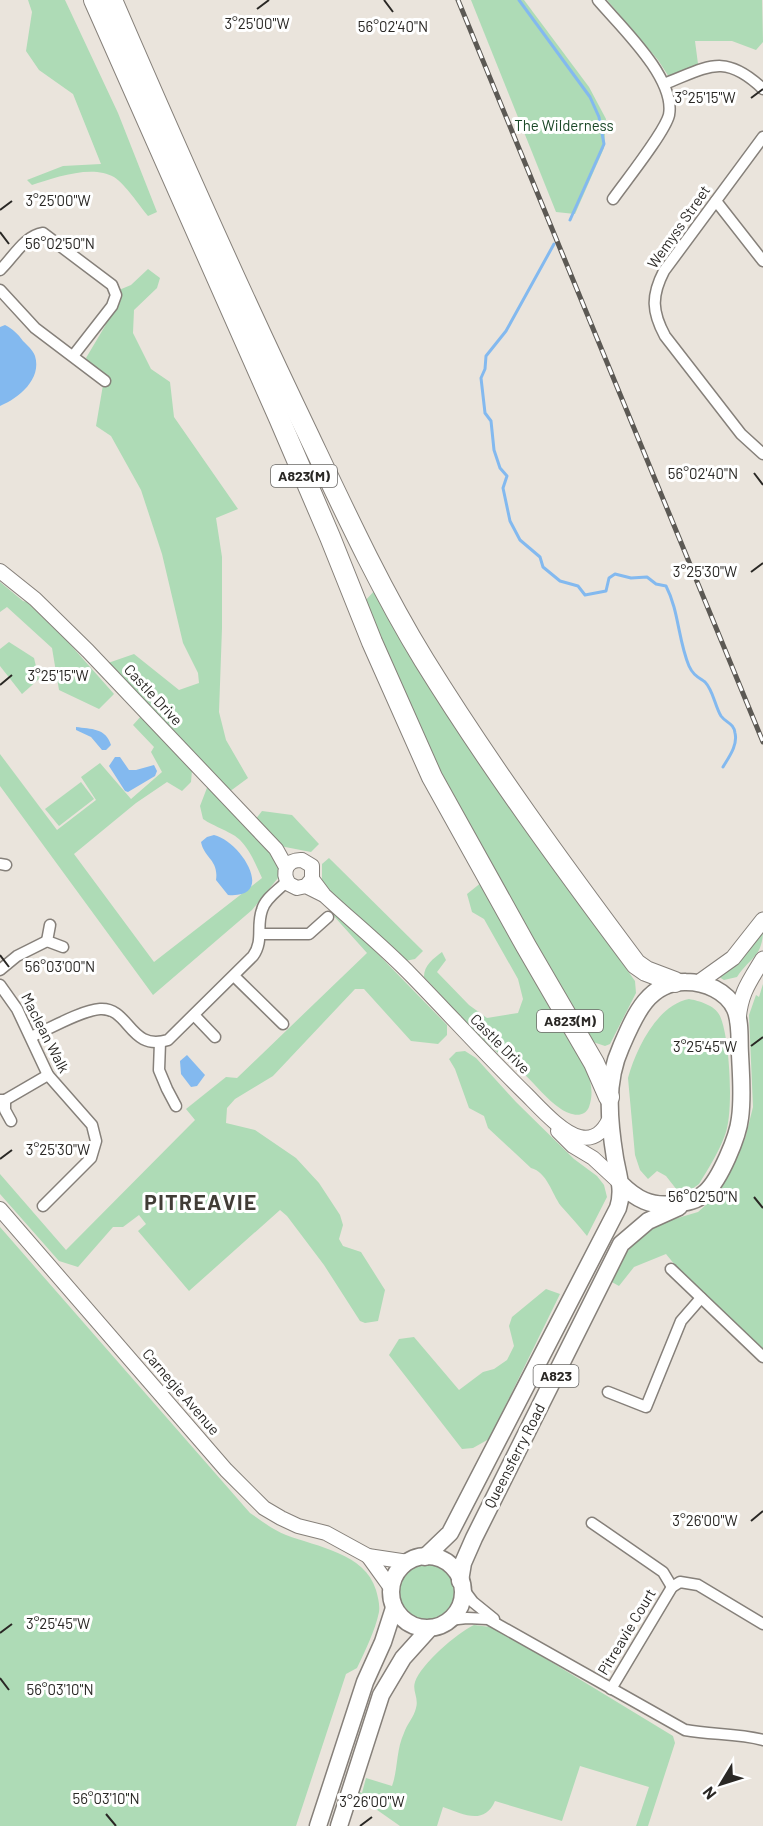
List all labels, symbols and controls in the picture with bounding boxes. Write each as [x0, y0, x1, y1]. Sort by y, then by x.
text: 3°25'00"W [224, 14, 290, 32]
text: 56°02'40"N [358, 17, 428, 35]
text: 3°25'15"W [674, 88, 736, 106]
park label: The Wilderness [514, 116, 614, 134]
street label: Wemyss Street [643, 181, 713, 271]
text: 3°25'00"W [25, 191, 91, 209]
text: 56°02'50"N [25, 234, 95, 252]
text: 56°02'40"N [668, 464, 738, 482]
road number: A823(M) [271, 465, 337, 487]
text: 3°25'30"W [673, 562, 737, 580]
street label: Castle Drive [121, 660, 187, 729]
text: 3°25'15"W [27, 666, 89, 684]
text: 56°03'00"N [25, 957, 95, 975]
street label: Maclean Walk [18, 990, 74, 1076]
street label: Castle Drive [467, 1010, 534, 1077]
road number: A823(M) [537, 1010, 603, 1032]
text: 3°25'45"W [673, 1037, 737, 1055]
text: 3°25'30"W [26, 1140, 90, 1158]
text: 56°02'50"N [668, 1187, 738, 1205]
district label: PITREAVIE [144, 1189, 258, 1214]
street label: Carnegie Avenue [139, 1344, 224, 1438]
road number: A823 [534, 1365, 578, 1387]
street label: Queensferry Road [480, 1400, 548, 1511]
text: 3°26'00"W [672, 1511, 738, 1529]
street label: Pitreavie Court [593, 1585, 659, 1678]
text: 3°25'45"W [26, 1614, 90, 1632]
text: 56°03'10"N [26, 1680, 94, 1698]
north arrow [691, 1754, 751, 1814]
text: N [698, 1784, 720, 1804]
text: 56°03'10"N [72, 1789, 140, 1807]
text: 3°26'00"W [339, 1792, 405, 1810]

